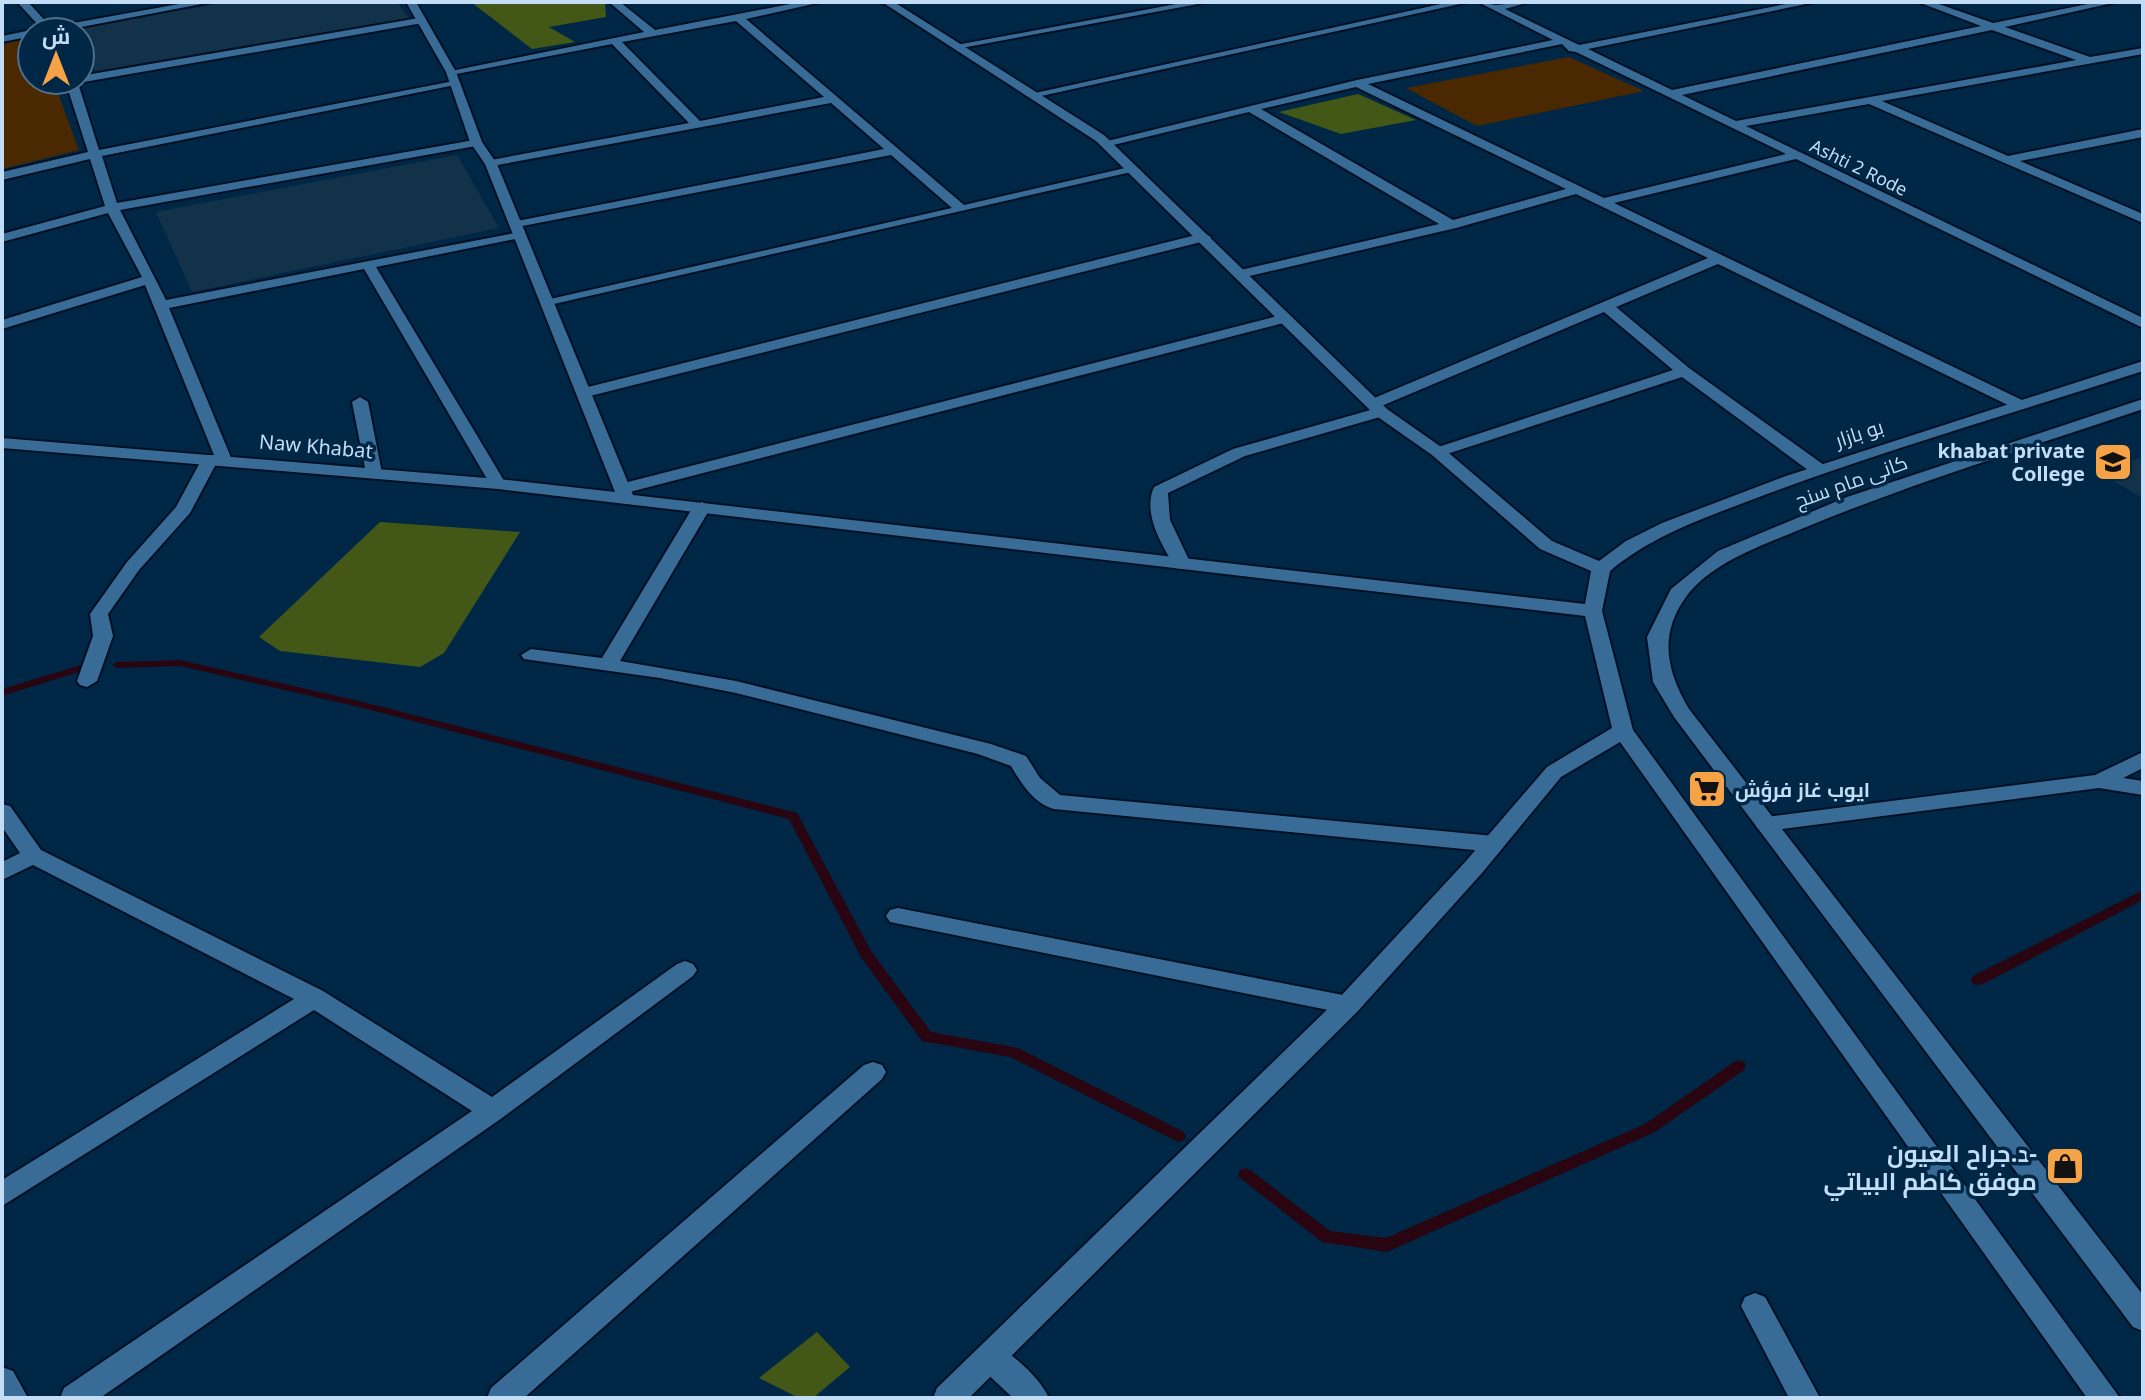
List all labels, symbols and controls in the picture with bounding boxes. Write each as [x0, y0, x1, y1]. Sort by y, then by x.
north arrow [16, 16, 96, 96]
text: ش [42, 20, 70, 50]
street label: Ashti 2 Rode [1806, 133, 1912, 201]
street label: بو بازار [1830, 413, 1887, 454]
street label: Naw Khabat [258, 428, 374, 464]
place label: khabat private College [1938, 437, 2085, 487]
school or university icon: khabat private College [2092, 441, 2134, 483]
street label: کانی مام سنج [1791, 448, 1911, 515]
supermarket icon: ايوب غاز فرؤش [1686, 768, 1728, 810]
place label: ايوب غاز فرؤش [1735, 776, 1870, 803]
place label: د.جراح العيون- موفق كاطم البياتي [1824, 1136, 2037, 1201]
shop icon: د.جراح العيون- موفق كاطم البياتي [2044, 1145, 2086, 1187]

